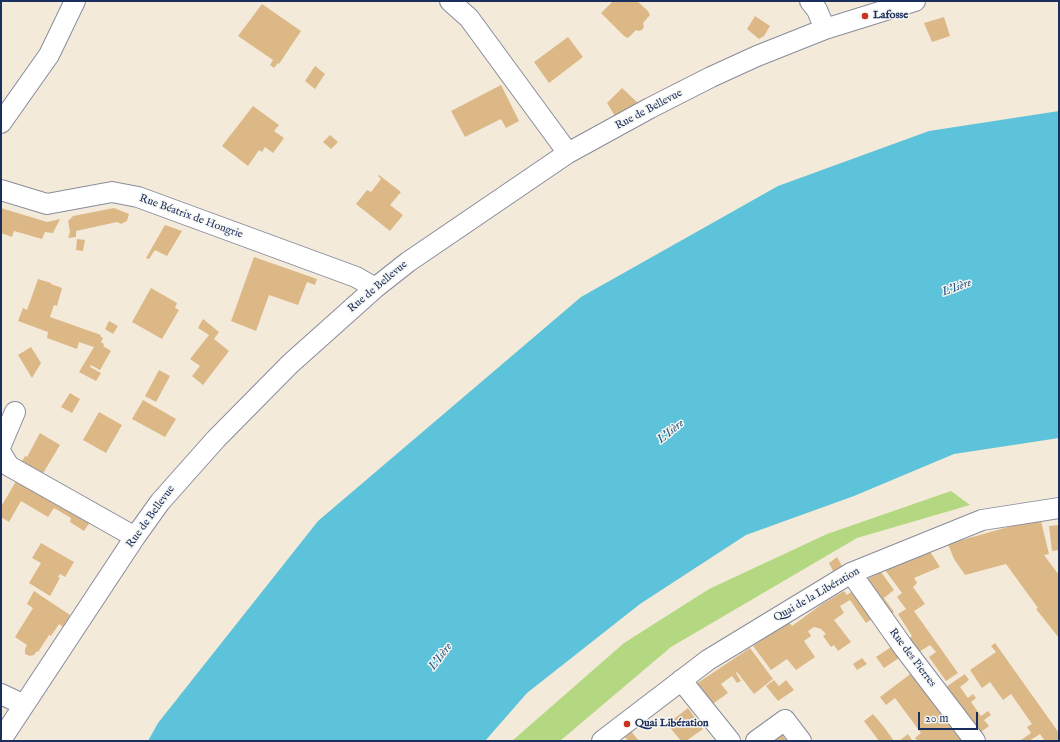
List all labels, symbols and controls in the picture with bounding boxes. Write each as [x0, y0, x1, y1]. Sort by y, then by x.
place label: Lafosse [873, 9, 908, 23]
marker: Lafosse [860, 11, 870, 21]
street label: Rue de Bellevue [613, 87, 685, 133]
street label: Rue Béatrix de Hongrie [137, 192, 245, 242]
street label: Rue de Bellevue [346, 258, 410, 316]
water label: L'Isère [940, 276, 974, 300]
water label: L'Isère [655, 417, 687, 447]
street label: Rue de Bellevue [124, 483, 178, 551]
street label: Quai de la Libération [772, 565, 862, 625]
street label: Rue des Pierres [886, 626, 938, 690]
water label: L'Isère [426, 641, 456, 673]
scale bar [920, 704, 980, 730]
text: 20 m [925, 711, 948, 726]
place label: Quai Libération [635, 717, 709, 731]
marker: Quai Libération [622, 719, 632, 729]

